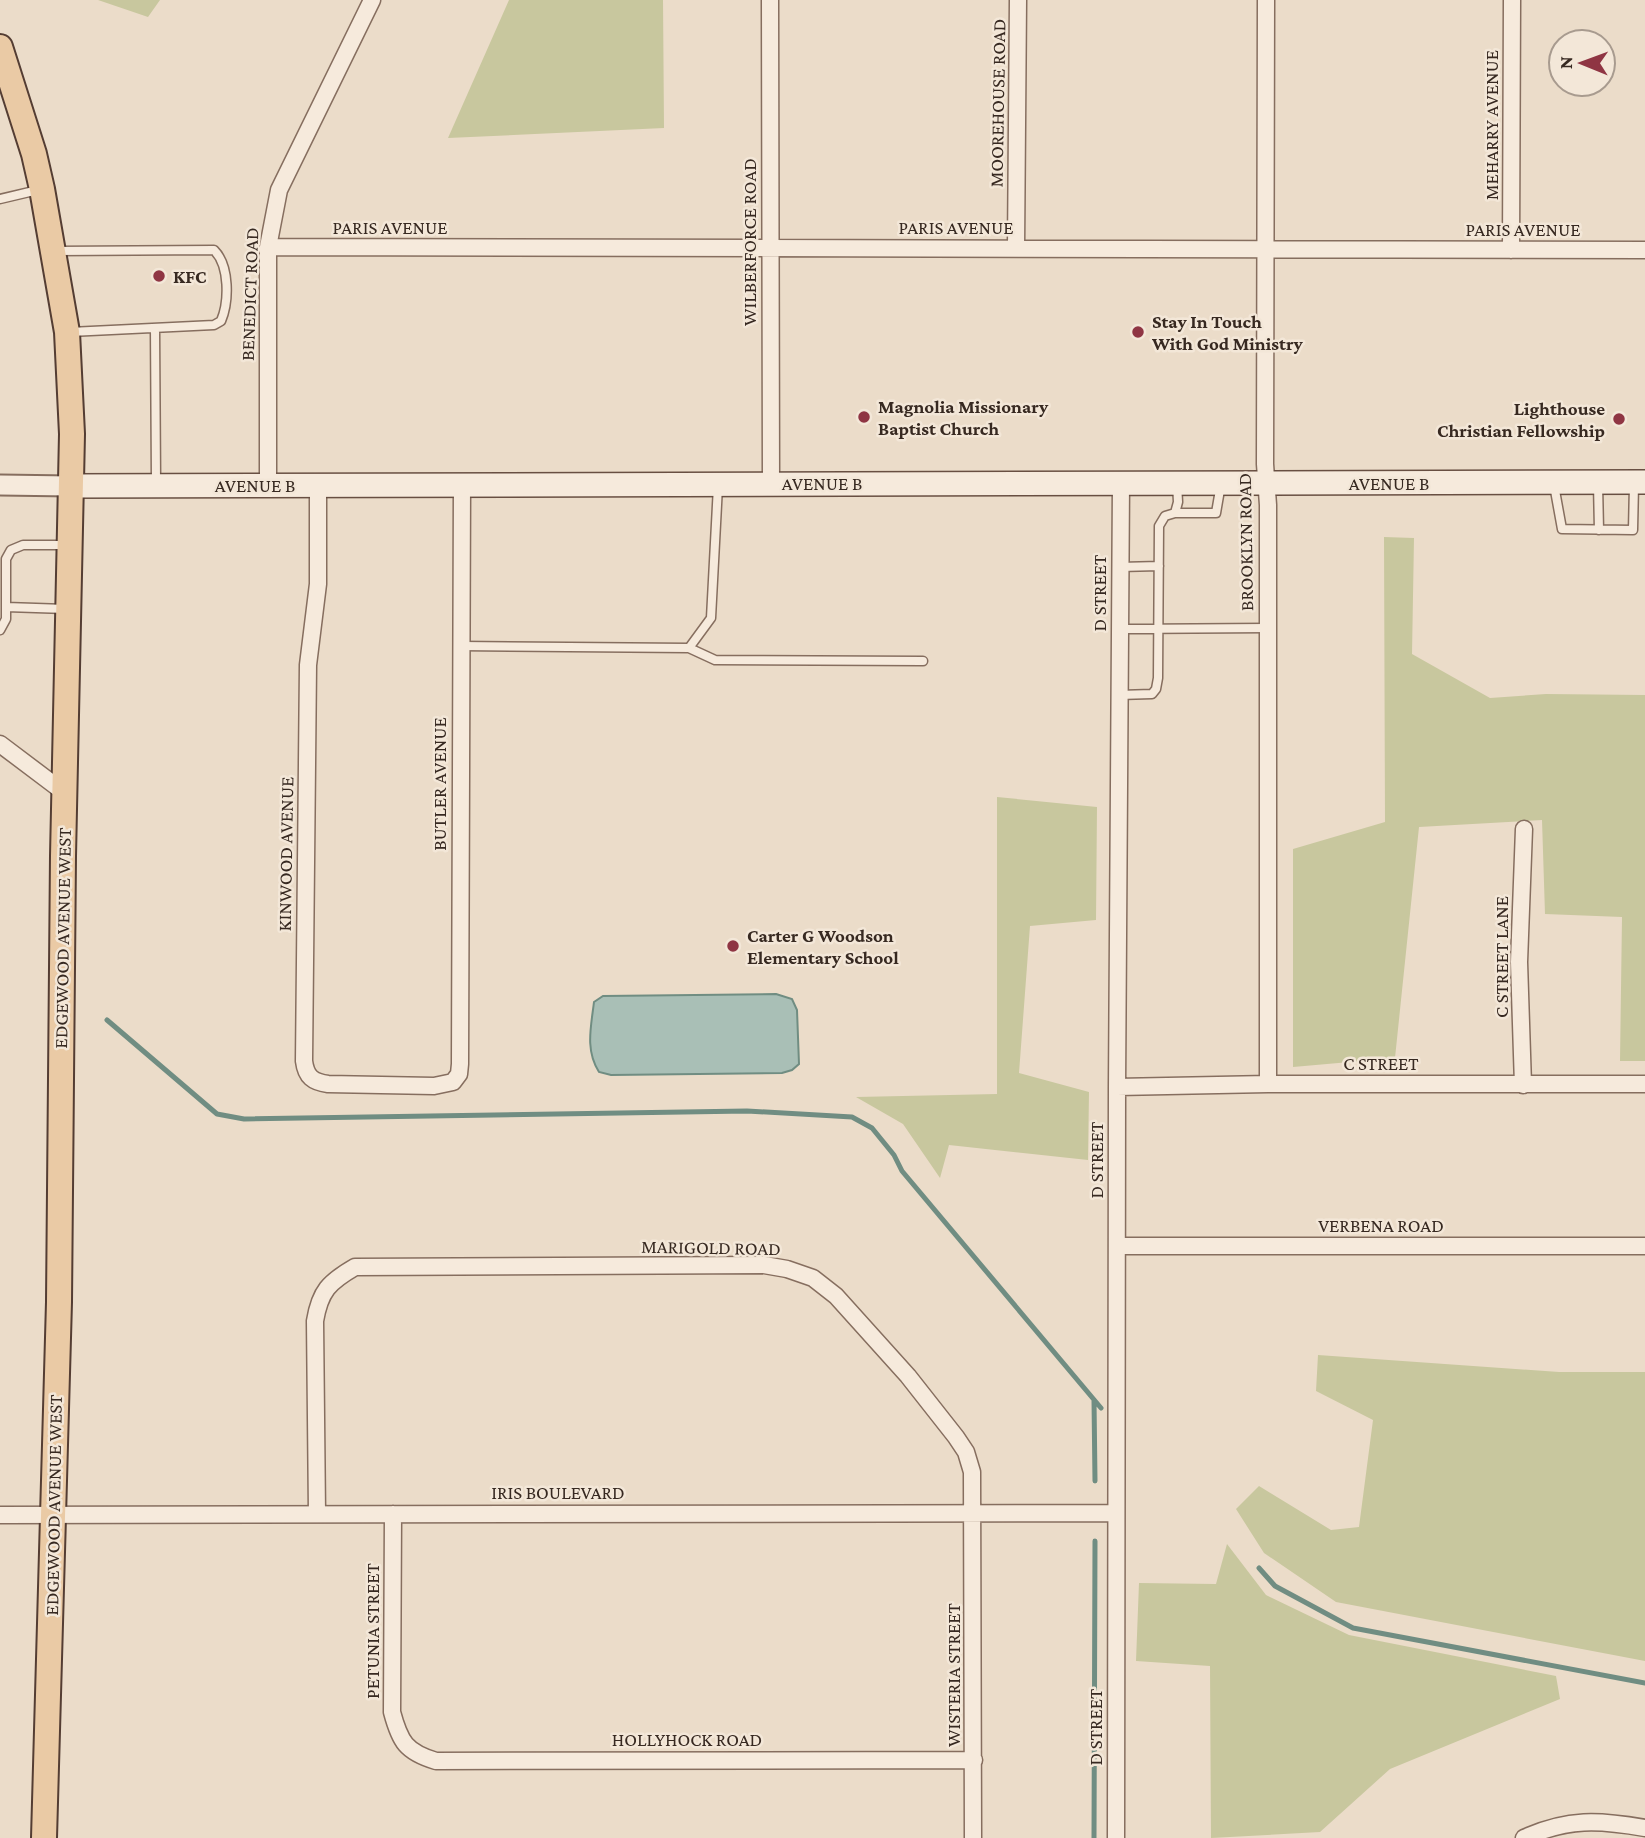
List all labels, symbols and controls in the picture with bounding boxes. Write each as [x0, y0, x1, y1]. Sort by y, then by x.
street label: MOOREHOUSE ROAD [986, 18, 1009, 188]
north arrow [1547, 28, 1617, 98]
street label: MEHARRY AVENUE [1481, 50, 1502, 200]
text: N [1555, 56, 1576, 69]
street label: WILBERFORCE ROAD [739, 158, 760, 326]
street label: PARIS AVENUE [332, 217, 448, 238]
street label: PARIS AVENUE [898, 217, 1014, 238]
street label: PARIS AVENUE [1465, 219, 1581, 240]
street label: BENEDICT ROAD [237, 227, 262, 361]
place label: KFC [173, 266, 207, 287]
marker: KFC [151, 268, 167, 284]
place label: Stay In Touch With God Ministry [1151, 311, 1304, 354]
marker: Stay In Touch With God Ministry [1130, 324, 1146, 340]
place label: Magnolia Missionary Baptist Church [878, 396, 1049, 439]
place label: Lighthouse Christian Fellowship [1437, 398, 1605, 441]
marker: Magnolia Missionary Baptist Church [856, 409, 872, 425]
marker: Lighthouse Christian Fellowship [1611, 411, 1627, 427]
street label: AVENUE B [782, 473, 862, 494]
street label: BROOKLYN ROAD [1234, 473, 1257, 611]
street label: AVENUE B [1349, 473, 1429, 494]
street label: AVENUE B [215, 475, 295, 496]
street label: D STREET [1089, 554, 1110, 631]
street label: BUTLER AVENUE [429, 717, 450, 851]
street label: KINWOOD AVENUE [274, 776, 297, 932]
street label: EDGEWOOD AVENUE WEST [50, 827, 75, 1049]
street label: C STREET LANE [1491, 896, 1512, 1018]
place label: Carter G Woodson Elementary School [747, 925, 899, 968]
marker: Carter G Woodson Elementary School [725, 938, 741, 954]
street label: C STREET [1343, 1053, 1419, 1074]
street label: D STREET [1086, 1121, 1107, 1198]
street label: VERBENA ROAD [1318, 1215, 1444, 1236]
street label: MARIGOLD ROAD [641, 1236, 781, 1259]
street label: EDGEWOOD AVENUE WEST [41, 1394, 66, 1616]
street label: IRIS BOULEVARD [491, 1482, 625, 1503]
street label: PETUNIA STREET [362, 1562, 383, 1699]
street label: WISTERIA STREET [943, 1602, 964, 1747]
street label: D STREET [1085, 1688, 1106, 1765]
street label: HOLLYHOCK ROAD [612, 1729, 762, 1750]

